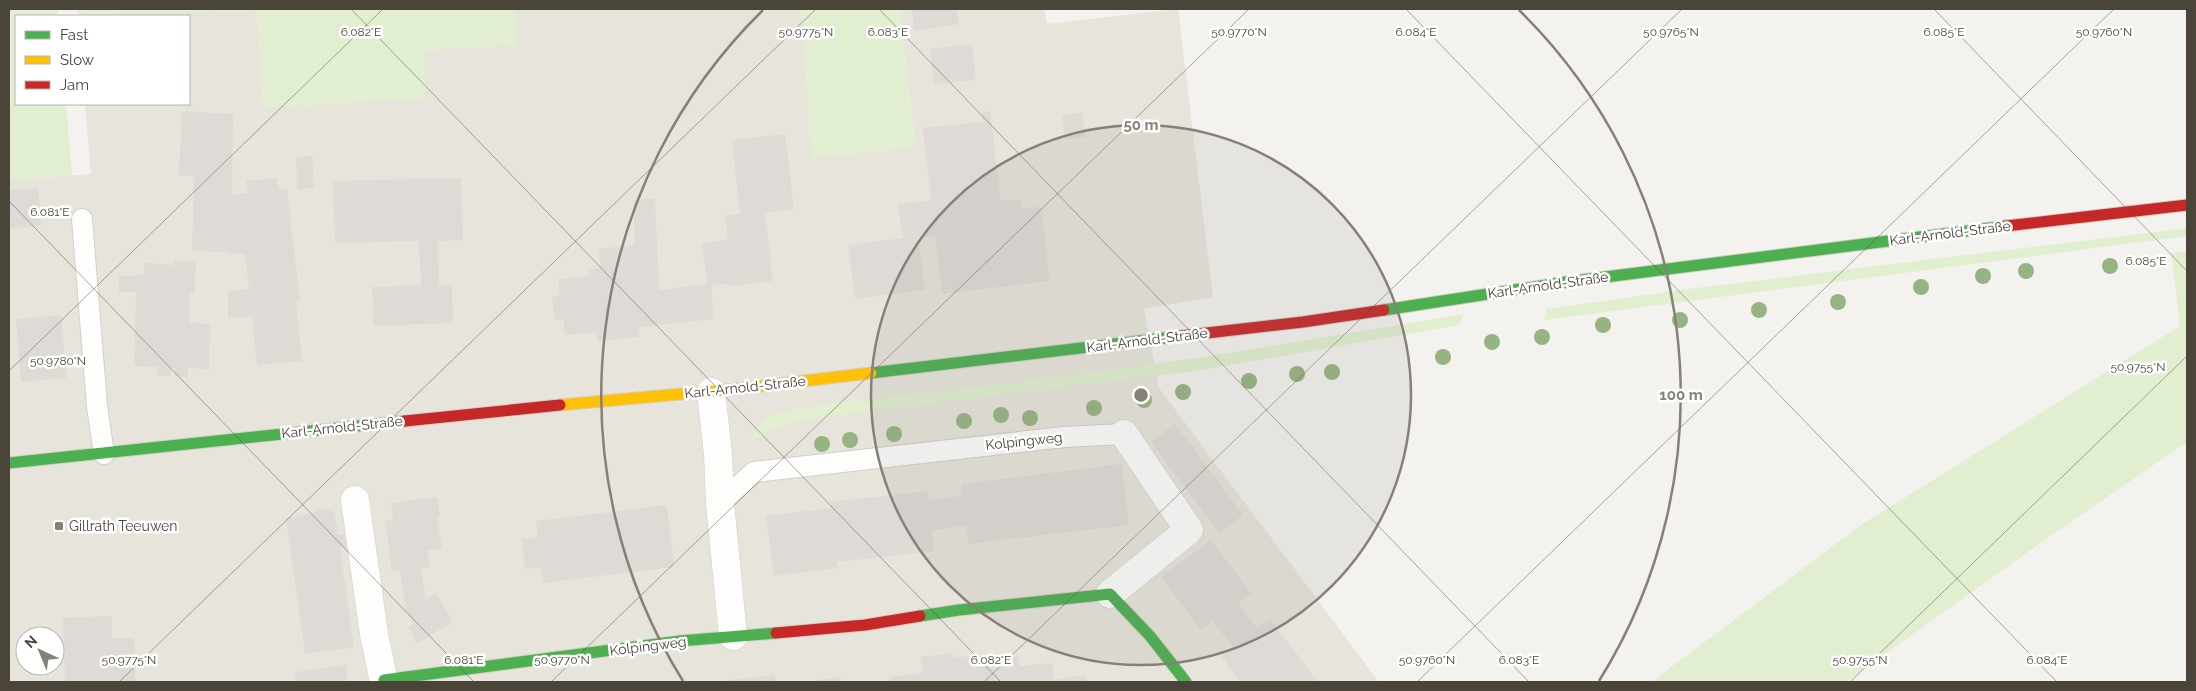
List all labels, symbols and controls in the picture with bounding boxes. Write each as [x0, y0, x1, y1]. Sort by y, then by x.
legend [15, 15, 190, 105]
text: 6.082°E [341, 25, 381, 39]
text: 50.9775°N [779, 25, 833, 39]
text: 6.083°E [868, 25, 908, 39]
text: 50.9770°N [1211, 25, 1267, 39]
text: 6.084°E [1396, 25, 1436, 39]
text: 50.9765°N [1643, 25, 1699, 39]
text: 6.085°E [1923, 25, 1965, 39]
text: 50.9760°N [2076, 25, 2132, 39]
text: Fast [60, 26, 88, 44]
text: Slow [60, 51, 94, 69]
text: Jam [60, 76, 89, 94]
text: 50 m [1123, 116, 1159, 134]
text: 6.081°E [30, 205, 70, 219]
street label: Karl-Arnold-Straße [1889, 218, 2011, 248]
text: 6.085°E [2125, 254, 2167, 268]
street label: Karl-Arnold-Straße [1487, 269, 1609, 301]
street label: Karl-Arnold-Straße [1086, 325, 1208, 355]
text: 50.9780°N [30, 354, 86, 368]
text: 50.9755°N [2111, 360, 2165, 374]
street label: Karl-Arnold-Straße [684, 373, 806, 401]
centre of rings [1132, 386, 1150, 404]
text: 100 m [1659, 386, 1703, 404]
street label: Karl-Arnold-Straße [281, 413, 403, 441]
street label: Kolpingweg [985, 429, 1063, 453]
place label: Gillrath Teeuwen [69, 518, 177, 534]
marker: Gillrath Teeuwen [53, 520, 65, 532]
north arrow [15, 626, 65, 676]
text: N [22, 632, 40, 651]
street label: Kolpingweg [609, 633, 687, 659]
text: 50.9775°N [102, 653, 156, 667]
text: 6.081°E [444, 653, 484, 667]
text: 50.9770°N [534, 653, 590, 667]
text: 6.082°E [971, 653, 1011, 667]
text: 50.9760°N [1399, 653, 1455, 667]
text: 6.083°E [1499, 653, 1539, 667]
text: 50.9755°N [1833, 653, 1887, 667]
text: 6.084°E [2027, 653, 2067, 667]

